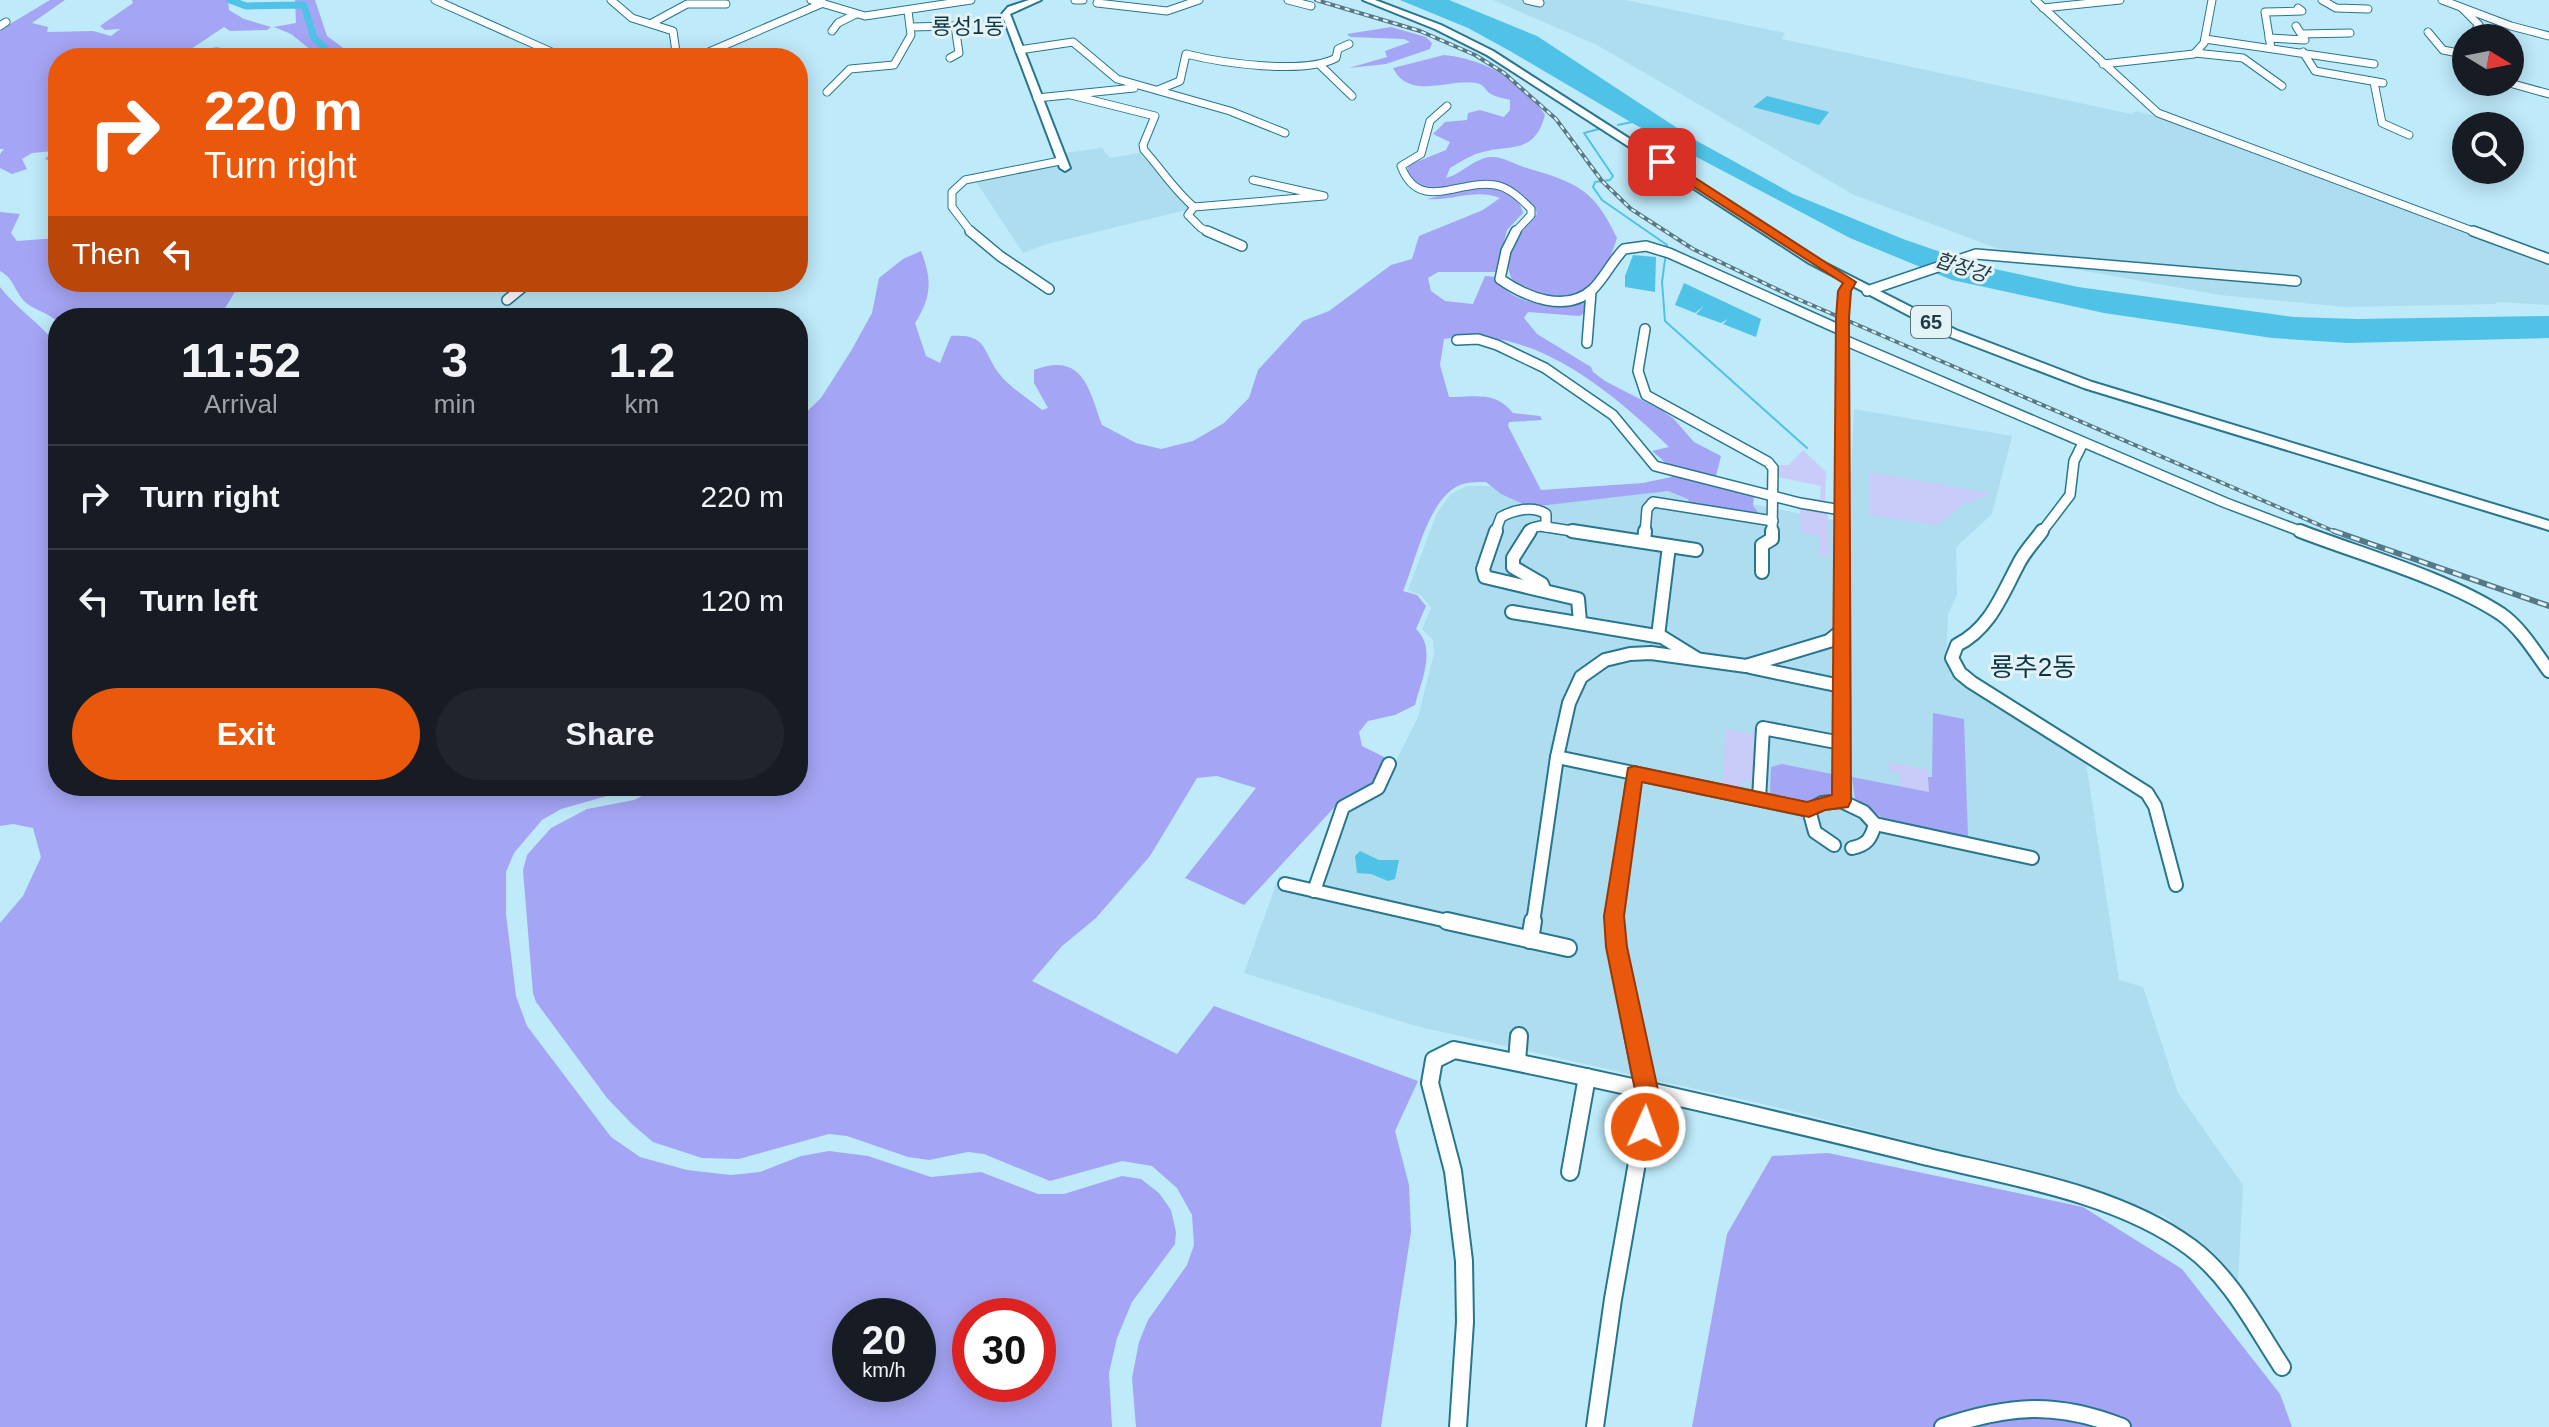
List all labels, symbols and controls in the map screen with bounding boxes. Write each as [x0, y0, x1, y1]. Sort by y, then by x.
district label: 룡성1동 [932, 14, 1004, 39]
north arrow [2452, 24, 2524, 96]
map controls [2452, 24, 2524, 184]
text: 220 m [204, 79, 363, 142]
icon: right [72, 80, 176, 184]
button: search [2452, 112, 2524, 184]
pin [1628, 128, 1696, 196]
icon: arrive [1640, 140, 1684, 184]
text: Turn right [204, 145, 357, 186]
icon: left [156, 232, 200, 276]
text: Then [72, 237, 140, 270]
water label: 합장강 [1932, 248, 1994, 287]
road number: 65 [1911, 306, 1951, 338]
text: 11:52 [181, 334, 301, 387]
text: 3 [441, 334, 468, 387]
text: 1.2 [608, 334, 675, 387]
text: Arrival [204, 389, 278, 419]
text: min [434, 389, 476, 419]
text: km [624, 389, 659, 419]
icon: right [72, 475, 116, 519]
text: Turn right [140, 480, 279, 513]
text: 220 m [701, 480, 784, 513]
icon: left [72, 579, 116, 623]
text: Turn left [140, 584, 258, 617]
text: 120 m [701, 584, 784, 617]
district label: 룡추2동 [1990, 652, 2076, 682]
button: Exit [72, 688, 420, 780]
button: Share [436, 688, 784, 780]
position arrow [1603, 1085, 1687, 1169]
speed limit sign: 30 [952, 1298, 1056, 1402]
text: 20 [862, 1318, 906, 1362]
text: km/h [862, 1359, 906, 1381]

